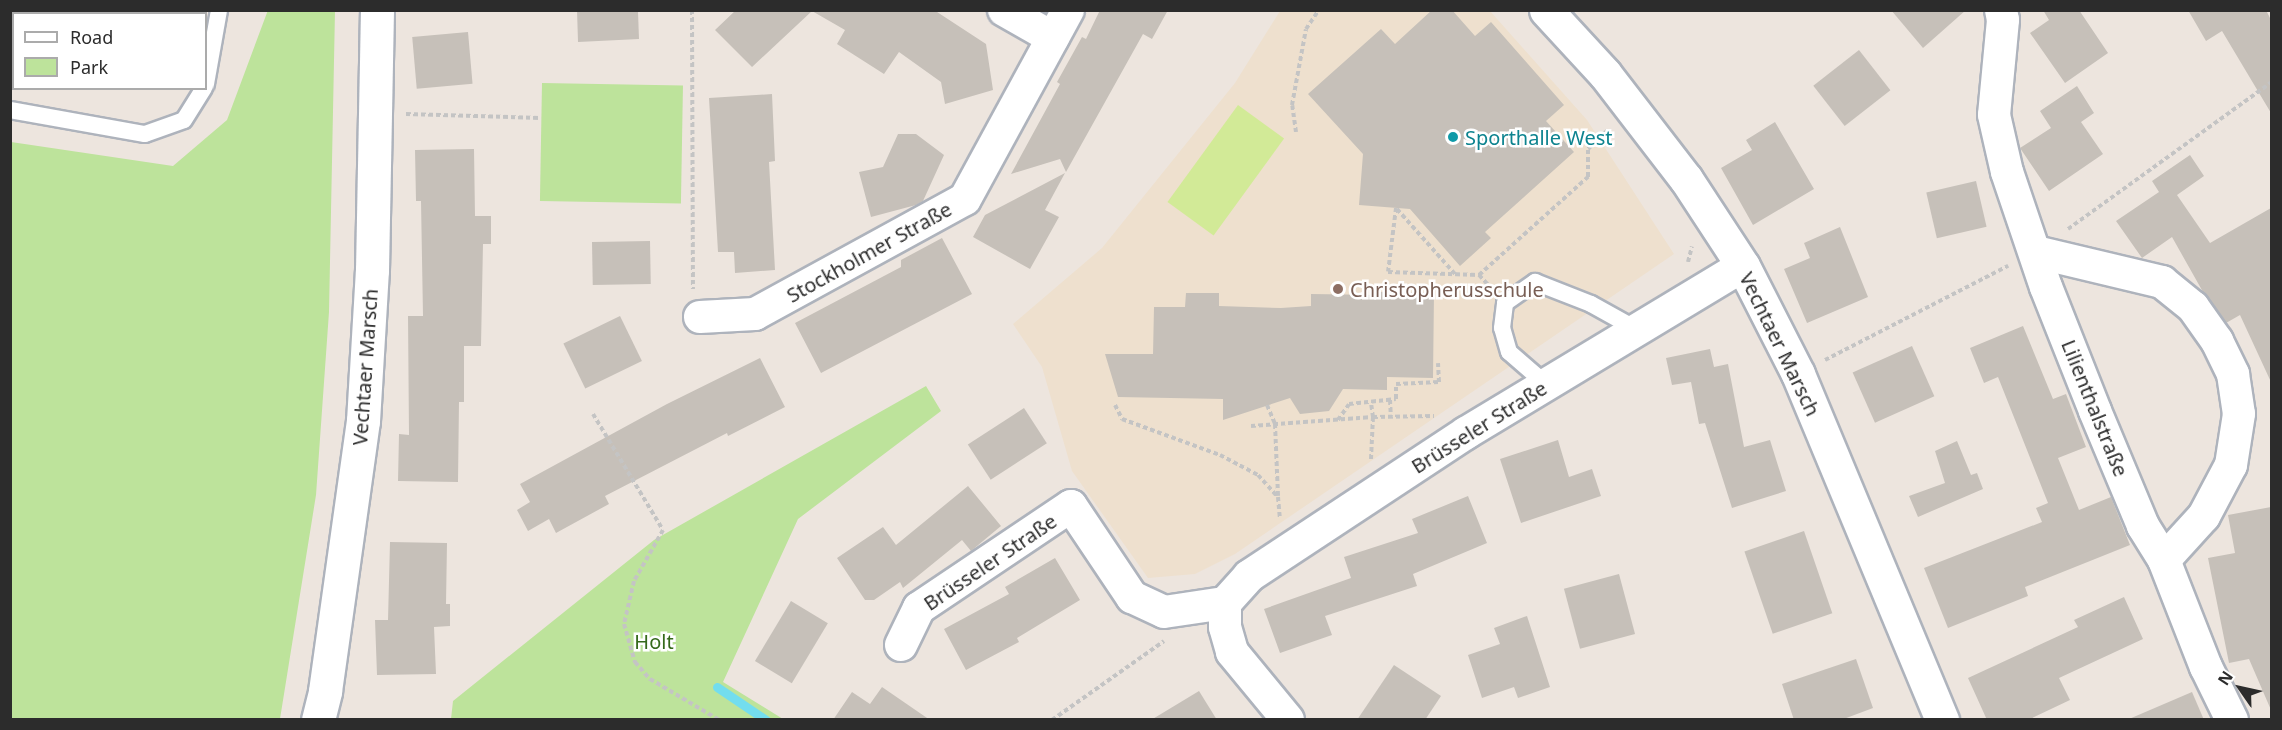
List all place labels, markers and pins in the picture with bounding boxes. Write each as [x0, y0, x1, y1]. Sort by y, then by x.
place label: Sporthalle West [1465, 125, 1613, 149]
marker: Sporthalle West [1446, 130, 1460, 144]
place label: Christopherusschule [1350, 277, 1544, 301]
marker: Christopherusschule [1331, 282, 1345, 296]

